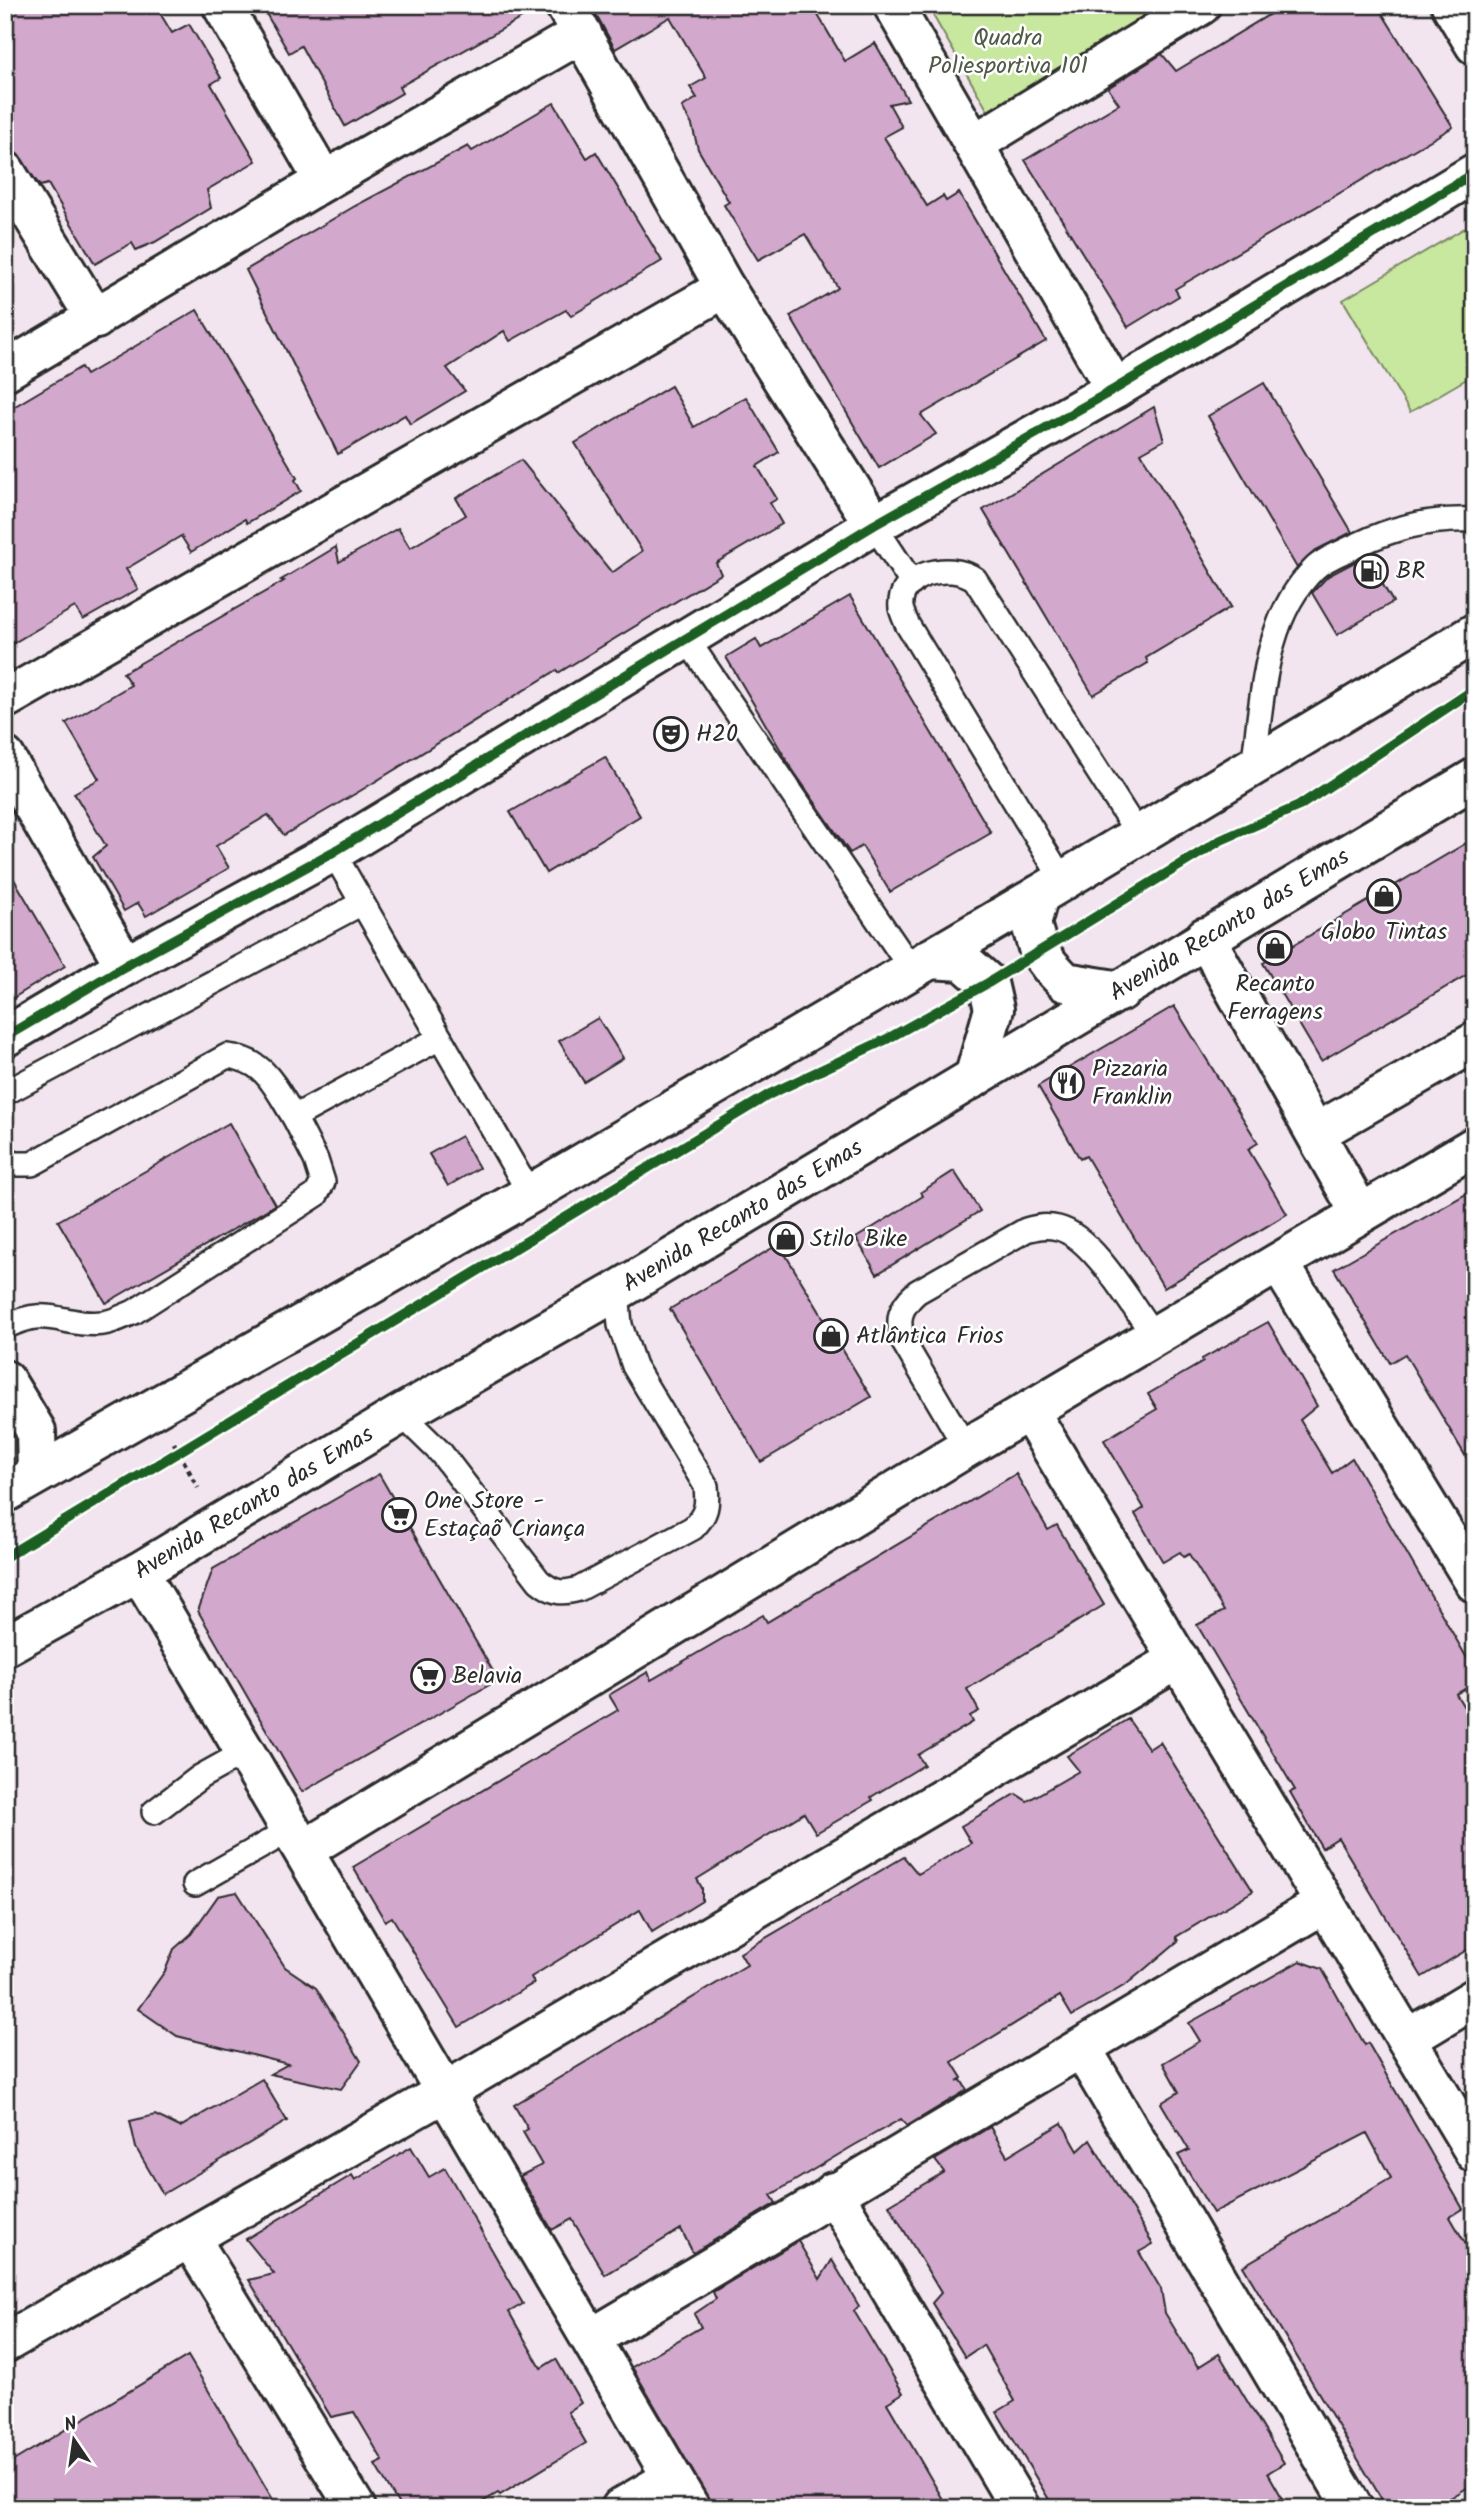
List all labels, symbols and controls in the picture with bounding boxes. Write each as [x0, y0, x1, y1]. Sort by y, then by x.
park label: Quadra Poliesportiva 101 [928, 19, 1088, 86]
fuel station icon: BR [1352, 552, 1390, 590]
place label: BR [1396, 552, 1425, 591]
theatre icon: H20 [652, 715, 690, 753]
place label: H20 [696, 715, 738, 754]
street label: Avenida Recanto das Emas [1102, 838, 1357, 1012]
shop icon: Globo Tintas [1365, 877, 1403, 915]
place label: Globo Tintas [1321, 913, 1447, 952]
shop icon: Recanto Ferragens [1256, 929, 1294, 967]
place label: Recanto Ferragens [1227, 965, 1323, 1032]
place label: Pizzaria Franklin [1092, 1050, 1172, 1117]
restaurant icon: Pizzaria Franklin [1048, 1064, 1086, 1102]
street label: Avenida Recanto das Emas [615, 1129, 870, 1303]
shop icon: Stilo Bike [767, 1220, 805, 1258]
place label: Stilo Bike [810, 1220, 907, 1259]
shop icon: Atlântica Frios [812, 1317, 850, 1355]
place label: Atlântica Frios [856, 1317, 1004, 1356]
street label: Avenida Recanto das Emas [126, 1415, 381, 1590]
place label: One Store - Estaçaõ Criança [424, 1482, 585, 1549]
supermarket icon: One Store - Estaçaõ Criança [380, 1496, 418, 1534]
supermarket icon: Belavia [409, 1657, 447, 1695]
place label: Belavia [452, 1657, 522, 1696]
north arrow [38, 2404, 108, 2474]
text: N [61, 2409, 80, 2441]

